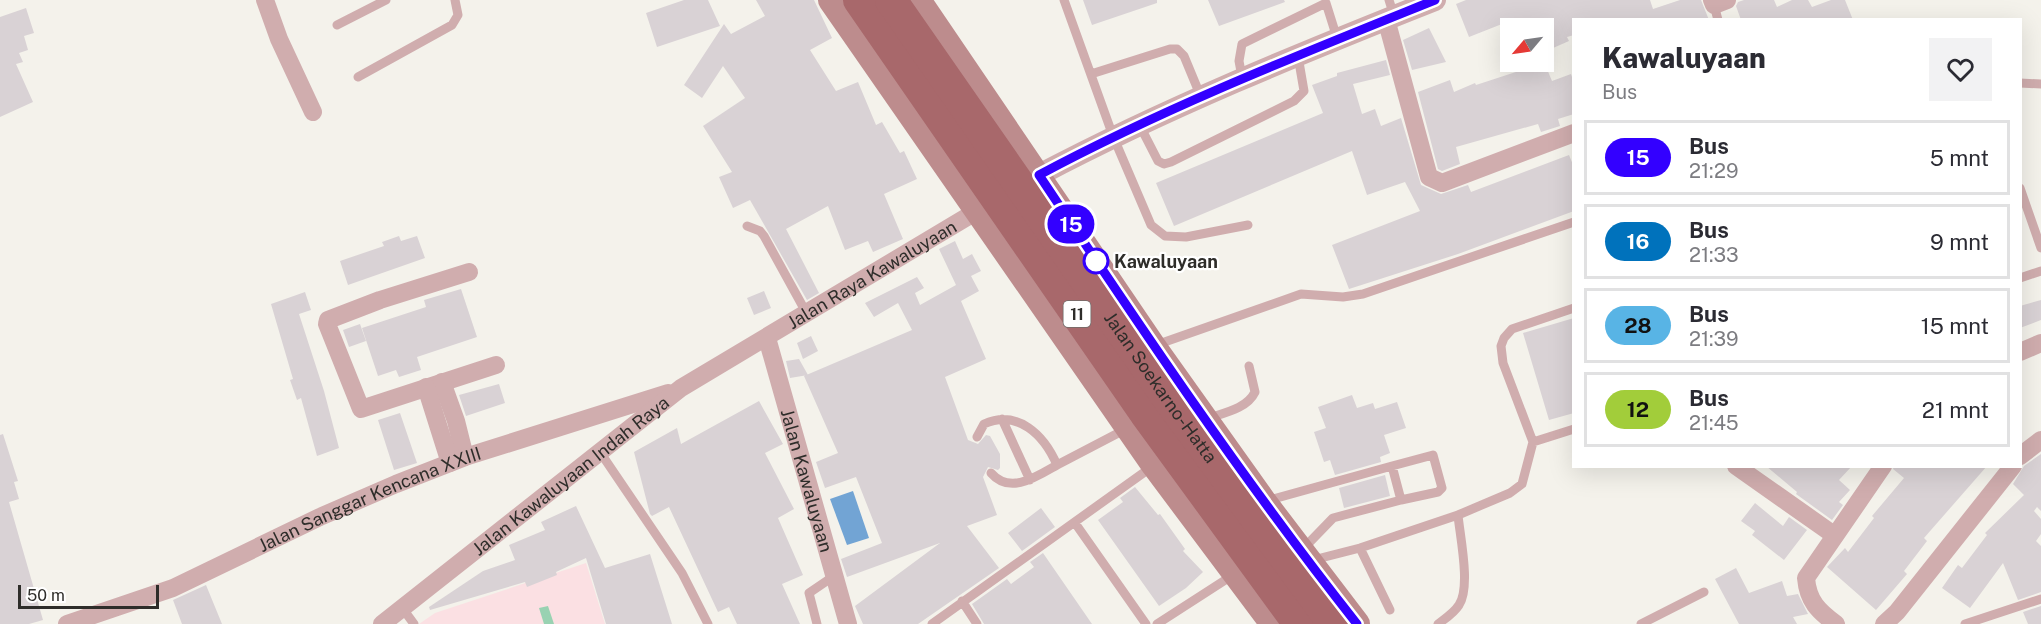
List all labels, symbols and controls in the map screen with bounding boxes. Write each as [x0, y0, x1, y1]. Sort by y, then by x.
north arrow [1500, 18, 1554, 72]
map controls [1500, 18, 1554, 72]
button: heart [1929, 38, 1992, 101]
text: Kawaluyaan [1602, 41, 1766, 74]
text: Bus [1602, 80, 1637, 104]
text: Bus [1689, 133, 1729, 159]
text: 15 [1626, 145, 1650, 170]
text: 5 mnt [1930, 145, 1989, 171]
text: 21:29 [1689, 159, 1738, 183]
line badge: 15 [1044, 204, 1098, 244]
text: 15 [1059, 212, 1083, 237]
street label: Jalan Raya Kawaluyaan [783, 215, 960, 333]
text: Bus [1689, 217, 1729, 243]
text: 16 [1627, 229, 1649, 254]
text: 9 mnt [1930, 229, 1989, 255]
text: 21:33 [1689, 243, 1739, 267]
marker: Kawaluyaan [1083, 248, 1109, 274]
place label: Kawaluyaan [1114, 251, 1218, 272]
road number: 11 [1064, 301, 1090, 327]
text: Bus [1689, 301, 1729, 327]
street label: Jalan Soekarno-Hatta [1100, 307, 1222, 467]
text: 28 [1624, 313, 1652, 338]
text: 15 mnt [1921, 313, 1989, 339]
text: 21:39 [1689, 327, 1739, 351]
text: Bus [1689, 385, 1729, 411]
street label: Jalan Kawaluyaan Indah Raya [468, 391, 673, 559]
text: 12 [1627, 397, 1649, 422]
text: 21 mnt [1922, 397, 1989, 423]
street label: Jalan Kawaluyaan [777, 406, 838, 554]
text: 21:45 [1689, 411, 1739, 435]
street label: Jalan Sanggar Kencana XXIII [255, 442, 484, 556]
scale bar [18, 582, 159, 610]
text: 50 m [27, 586, 65, 605]

